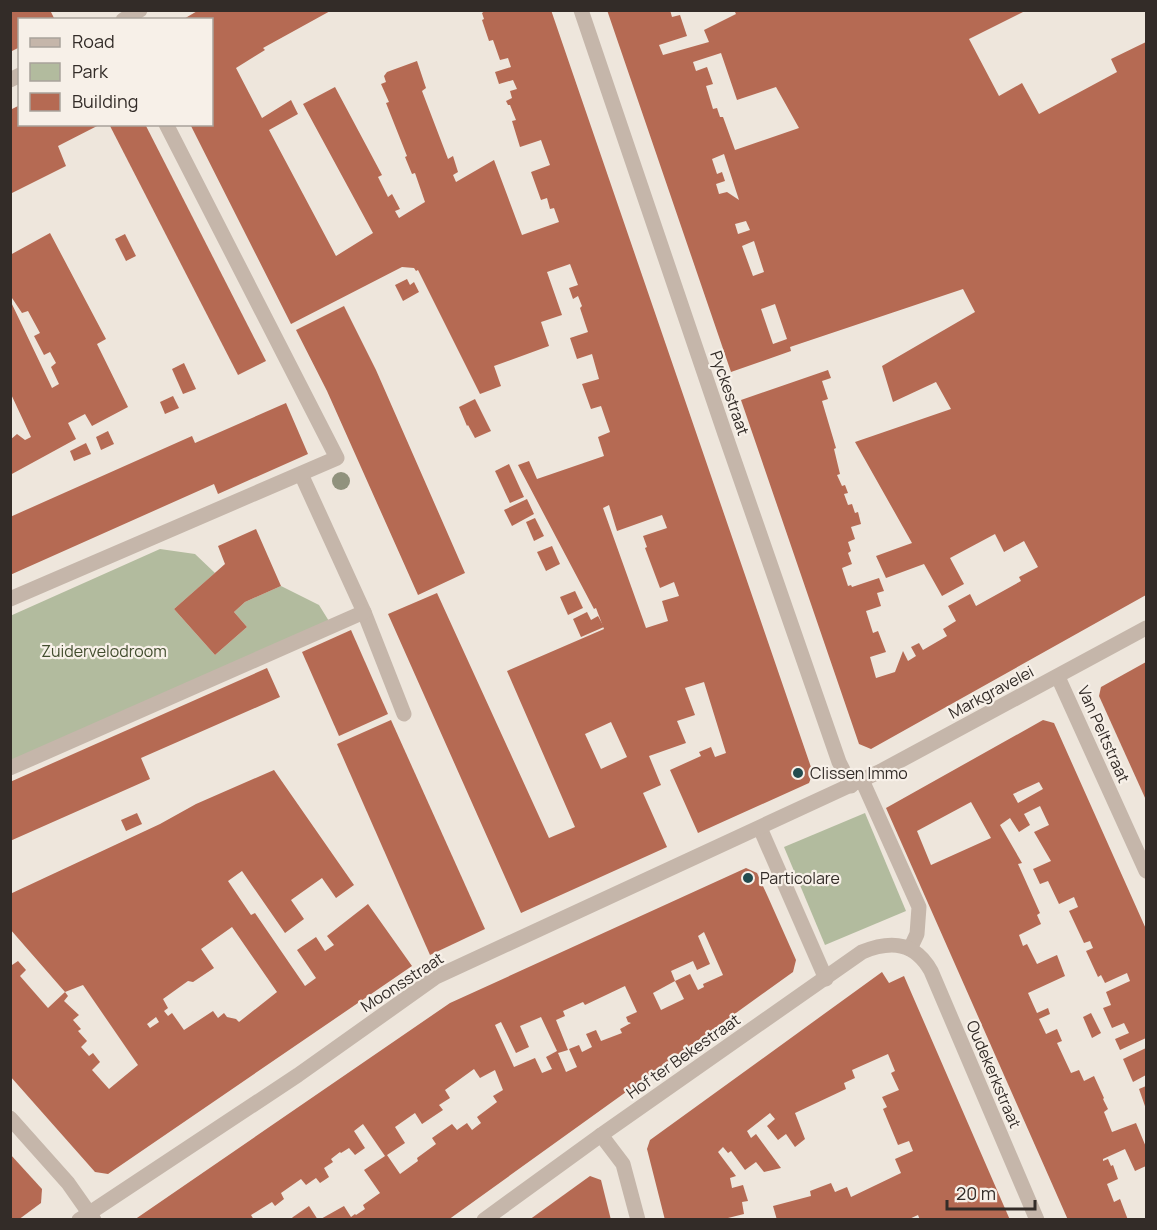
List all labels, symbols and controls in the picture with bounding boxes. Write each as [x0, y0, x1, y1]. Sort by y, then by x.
legend [18, 18, 213, 126]
text: Road [72, 29, 115, 53]
text: Park [72, 59, 109, 83]
text: Building [72, 89, 138, 113]
street label: Pyckestraat [705, 348, 755, 438]
park label: Zuidervelodroom [41, 640, 167, 662]
street label: Markgravelei [945, 660, 1037, 724]
street label: Van Peltstraat [1073, 682, 1135, 786]
place label: Clissen Immo [810, 762, 908, 784]
marker: Clissen Immo [791, 766, 805, 780]
place label: Particolare [760, 867, 840, 889]
marker: Particolare [741, 871, 755, 885]
street label: Moonsstraat [356, 947, 448, 1017]
street label: Hof ter Bekestraat [622, 1008, 744, 1104]
street label: Oudekerkstraat [961, 1017, 1027, 1131]
scale bar [947, 1173, 1036, 1211]
text: 20 m [956, 1181, 996, 1205]

